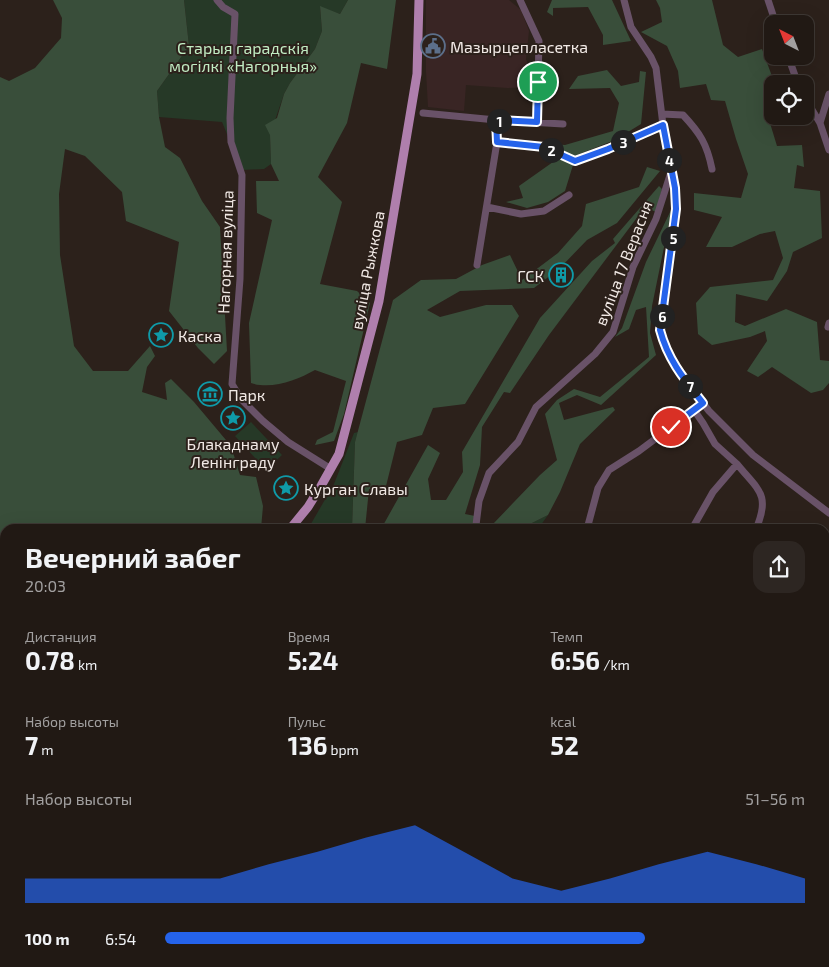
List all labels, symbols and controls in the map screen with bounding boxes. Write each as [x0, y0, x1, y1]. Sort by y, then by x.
north arrow [764, 15, 814, 65]
map controls [764, 15, 814, 125]
public building icon: Мазырцепласетка [420, 33, 446, 59]
place label: Мазырцепласетка [450, 37, 588, 56]
park label: Старыя гарадскія могілкі «Нагорныя» [169, 38, 317, 75]
pin [517, 61, 559, 103]
icon: arrive [524, 68, 552, 96]
button: locate [764, 75, 814, 125]
pin: 1 [486, 108, 512, 134]
text: 1 [496, 113, 503, 130]
pin: 3 [610, 130, 636, 154]
text: 3 [620, 134, 627, 151]
pin: 2 [538, 138, 564, 162]
text: 2 [547, 142, 556, 159]
pin: 4 [656, 148, 682, 172]
text: 4 [665, 152, 674, 169]
street label: Нагорная вуліца [213, 190, 238, 314]
street label: вуліца 17 Верасня [590, 198, 657, 329]
street label: вуліца Рыжкова [346, 209, 389, 331]
pin: 5 [660, 226, 686, 250]
text: 5 [670, 230, 677, 247]
building icon: ГСК [548, 262, 574, 288]
place label: ГСК [517, 266, 544, 285]
pin: 6 [650, 304, 674, 328]
text: 6 [658, 308, 667, 325]
place icon: Каска [148, 322, 174, 348]
place label: Каска [178, 326, 222, 345]
pin: 7 [678, 374, 702, 398]
text: 7 [687, 378, 694, 395]
museum icon: Парк [197, 381, 223, 407]
place label: Парк [228, 385, 266, 404]
place icon: Блакаднаму Ленінграду [220, 405, 246, 431]
pin [650, 406, 692, 448]
icon: check [657, 413, 685, 441]
place label: Блакаднаму Ленінграду [187, 434, 280, 472]
place icon: Курган Славы [273, 475, 299, 501]
place label: Курган Славы [304, 479, 408, 499]
text: Вечерний забег [25, 540, 241, 574]
button: share [753, 541, 805, 593]
text: 20:03 [25, 576, 66, 595]
text: Дистанция [25, 628, 97, 645]
text: Время [288, 628, 330, 645]
text: Темп [550, 628, 583, 645]
text: 0.78 [25, 645, 75, 675]
text: 5:24 [288, 645, 338, 675]
text: 6:56 [550, 645, 600, 675]
text: km [75, 656, 97, 673]
text: /km [600, 656, 630, 673]
text: Набор высоты [25, 713, 119, 730]
text: Пульс [288, 713, 326, 730]
text: kcal [550, 713, 576, 730]
text: 7 [25, 730, 38, 760]
text: 136 [288, 730, 327, 760]
text: 52 [550, 730, 579, 760]
text: m [38, 741, 54, 758]
text: bpm [327, 741, 359, 758]
text: Набор высоты [25, 789, 132, 808]
text: 51–56 m [745, 789, 805, 808]
text: 100 m [25, 929, 70, 948]
text: 6:54 [105, 929, 136, 948]

